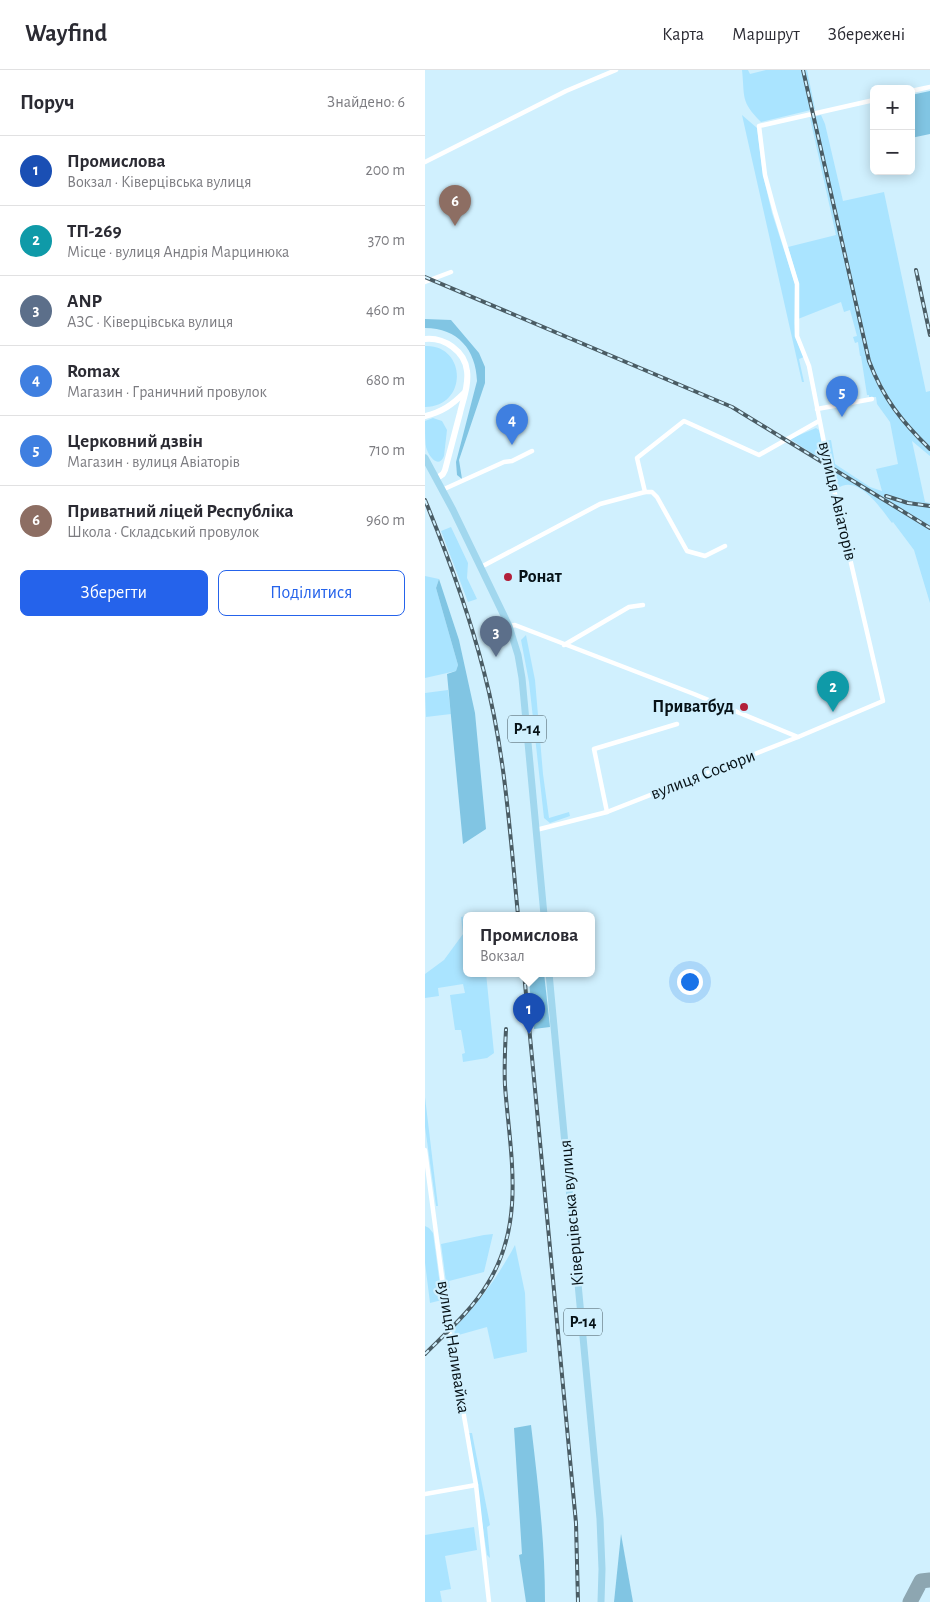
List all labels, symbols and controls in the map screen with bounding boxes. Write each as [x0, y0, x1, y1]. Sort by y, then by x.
text: Wayfind [25, 22, 107, 46]
text: Карта [662, 26, 704, 44]
text: Маршрут [732, 26, 800, 44]
text: Збережені [828, 26, 905, 44]
map controls [870, 85, 915, 175]
button: + [870, 85, 915, 130]
text: Поруч [20, 92, 74, 113]
text: Знайдено: 6 [327, 94, 405, 110]
button: − [870, 130, 915, 175]
text: Промислова [67, 152, 166, 171]
text: 1 [33, 162, 39, 178]
text: 200 m [365, 162, 405, 178]
text: Вокзал · Ківерцівська вулиця [67, 174, 252, 190]
pin: 6 [439, 185, 471, 226]
text: ТП-269 [67, 222, 122, 241]
text: 2 [32, 232, 40, 248]
text: 370 m [368, 232, 405, 248]
text: Місце · вулиця Андрія Марцинюка [67, 244, 289, 260]
text: ANP [67, 292, 102, 311]
text: 3 [33, 302, 39, 318]
text: 460 m [366, 302, 405, 318]
text: АЗС · Ківерцівська вулиця [67, 314, 233, 330]
text: Romax [67, 362, 120, 381]
text: 4 [32, 372, 40, 388]
text: 680 m [366, 372, 405, 388]
pin: 5 [826, 376, 858, 417]
text: Магазин · Граничний провулок [67, 384, 267, 400]
pin: 4 [496, 404, 528, 445]
text: Церковний дзвін [67, 432, 203, 451]
street label: вулиця Авіаторів [815, 440, 859, 562]
text: 5 [33, 442, 39, 458]
text: 710 m [369, 442, 405, 458]
text: Магазин · вулиця Авіаторів [67, 454, 240, 470]
text: Приватний ліцей Республіка [67, 502, 293, 521]
text: 6 [32, 512, 40, 528]
text: 960 m [366, 512, 405, 528]
text: Школа · Складський провулок [67, 524, 259, 540]
place label: Ронат [518, 568, 563, 586]
button: Зберегти [20, 570, 208, 616]
button: Поділитися [218, 570, 405, 616]
marker: Ронат [502, 571, 514, 583]
pin: 3 [480, 616, 512, 657]
pin: 2 [817, 671, 849, 712]
place label: Приватбуд [652, 698, 734, 716]
marker: Приватбуд [738, 701, 750, 713]
road number: Р-14 [508, 716, 546, 742]
street label: вулиця Сосюри [648, 747, 758, 803]
popup [463, 912, 595, 977]
text: Промислова [480, 926, 578, 945]
text: Вокзал [480, 948, 525, 964]
your location [677, 969, 703, 995]
pin: 1 [513, 993, 545, 1034]
street label: Ківерцівська вулиця [557, 1139, 587, 1287]
street label: вулиця Наливайка [434, 1279, 472, 1415]
road number: Р-14 [564, 1308, 602, 1336]

